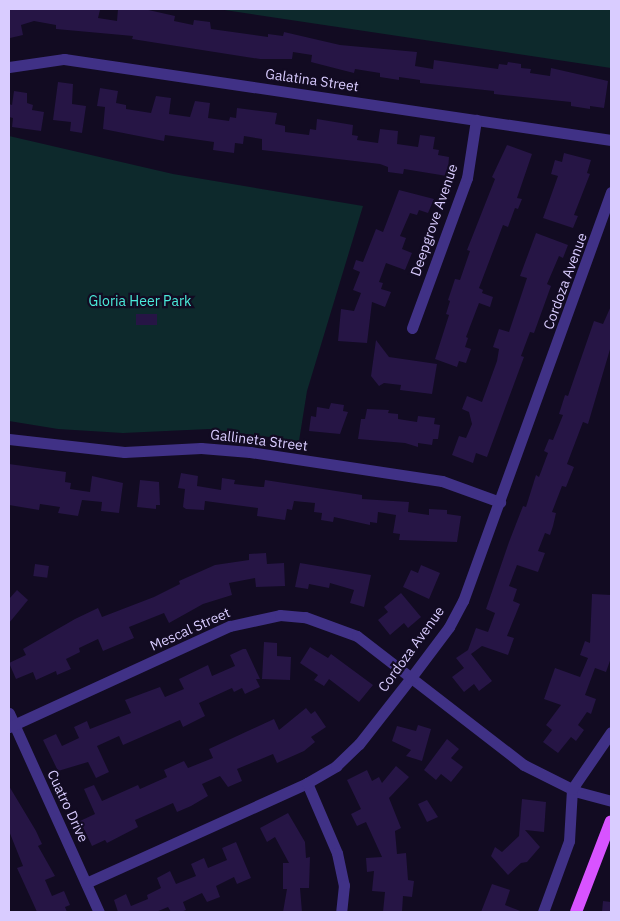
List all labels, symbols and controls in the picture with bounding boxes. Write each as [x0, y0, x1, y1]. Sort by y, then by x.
street label: Galatina Street [264, 65, 360, 95]
street label: Deepgrove Avenue [407, 162, 461, 278]
street label: Cordoza Avenue [540, 230, 590, 332]
park label: Gloria Heer Park [89, 293, 191, 309]
street label: Gallineta Street [209, 426, 309, 454]
street label: Cordoza Avenue [374, 603, 448, 695]
street label: Mescal Street [147, 604, 233, 654]
street label: Cuatro Drive [44, 767, 92, 845]

